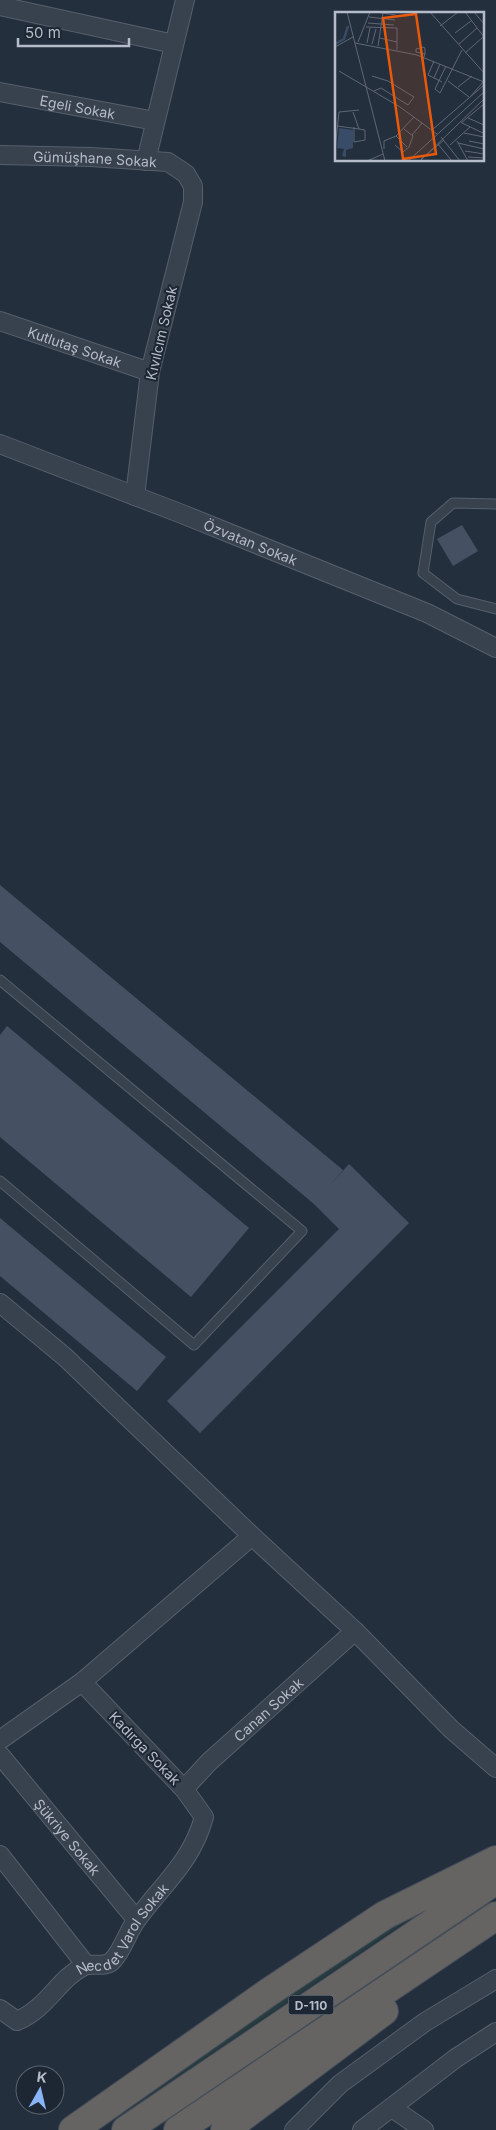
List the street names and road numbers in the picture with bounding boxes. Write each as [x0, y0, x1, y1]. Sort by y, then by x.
street label: Egeli Sokak [38, 91, 117, 122]
street label: Gümüşhane Sokak [33, 147, 158, 170]
street label: Kıvılcım Sokak [142, 284, 180, 382]
street label: Kutlutaş Sokak [26, 323, 124, 370]
street label: Özvatan Sokak [201, 515, 300, 568]
street label: Canan Sokak [230, 1673, 306, 1745]
street label: Kadırga Sokak [106, 1708, 184, 1788]
street label: Şükriye Sokak [31, 1795, 104, 1879]
street label: Necdet Varol Sokak [73, 1879, 172, 1977]
road number: D-110 [288, 1996, 334, 2014]

